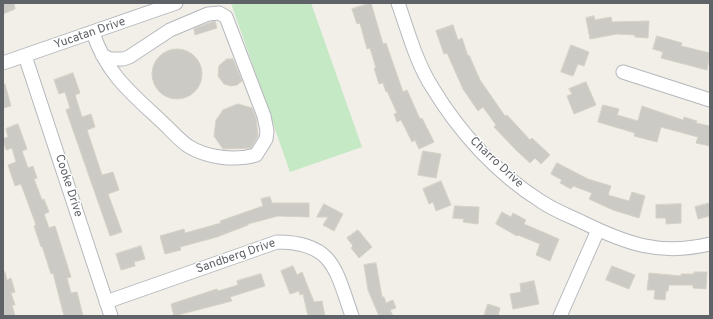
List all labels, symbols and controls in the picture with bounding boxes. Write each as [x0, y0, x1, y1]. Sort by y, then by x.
street label: Yucatan Drive [52, 15, 128, 53]
street label: Charro Drive [466, 135, 526, 191]
street label: Cooke Drive [51, 153, 85, 219]
street label: Sandberg Drive [194, 237, 278, 277]

